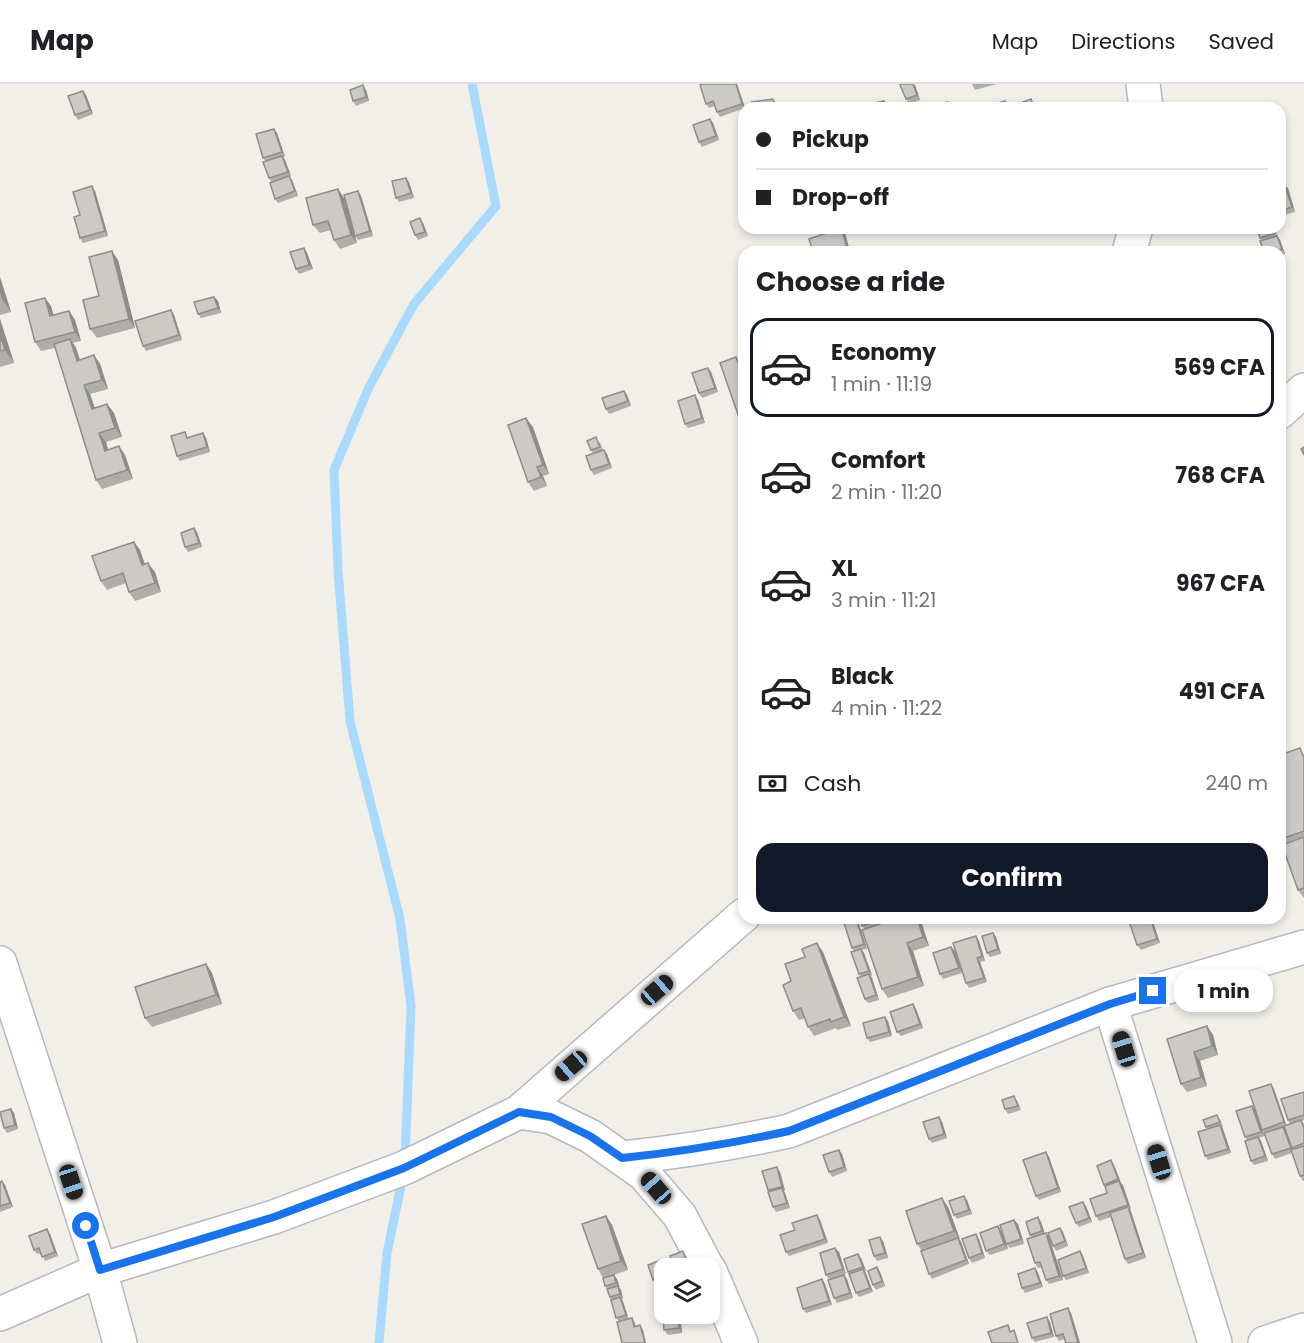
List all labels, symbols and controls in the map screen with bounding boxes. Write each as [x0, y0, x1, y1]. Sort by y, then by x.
text: Map [30, 21, 94, 60]
text: Map [992, 27, 1038, 56]
text: Directions [1071, 27, 1175, 56]
text: Saved [1208, 27, 1274, 56]
text: Pickup [792, 124, 869, 155]
text: Drop-off [792, 182, 889, 213]
text: Choose a ride [756, 263, 945, 300]
text: Economy [831, 337, 936, 368]
icon: car [759, 341, 813, 395]
text: 569 CFA [1173, 352, 1265, 383]
text: 1 min · 11:19 [831, 370, 932, 398]
text: Comfort [831, 445, 925, 476]
icon: car [759, 449, 813, 503]
text: 768 CFA [1175, 460, 1265, 491]
text: 2 min · 11:20 [831, 478, 942, 506]
text: XL [831, 553, 857, 584]
icon: car [759, 557, 813, 611]
text: 967 CFA [1176, 568, 1265, 599]
text: 3 min · 11:21 [831, 586, 936, 614]
text: Black [831, 661, 894, 692]
icon: car [759, 665, 813, 719]
text: 491 CFA [1179, 676, 1265, 707]
text: 4 min · 11:22 [831, 694, 942, 722]
icon: cash [756, 767, 789, 800]
text: Cash [804, 768, 861, 799]
text: 240 m [1205, 769, 1268, 797]
button: Confirm [756, 843, 1268, 912]
callout: 1 min [1174, 970, 1273, 1012]
car [638, 971, 676, 1009]
route end [1139, 977, 1166, 1004]
text: 1 min [1197, 977, 1250, 1005]
car [1110, 1029, 1138, 1069]
car [552, 1047, 590, 1085]
car [1145, 1142, 1173, 1182]
car [57, 1162, 85, 1202]
car [637, 1169, 675, 1207]
route start [72, 1212, 99, 1239]
map controls [654, 1258, 720, 1324]
button: layers [654, 1258, 720, 1324]

